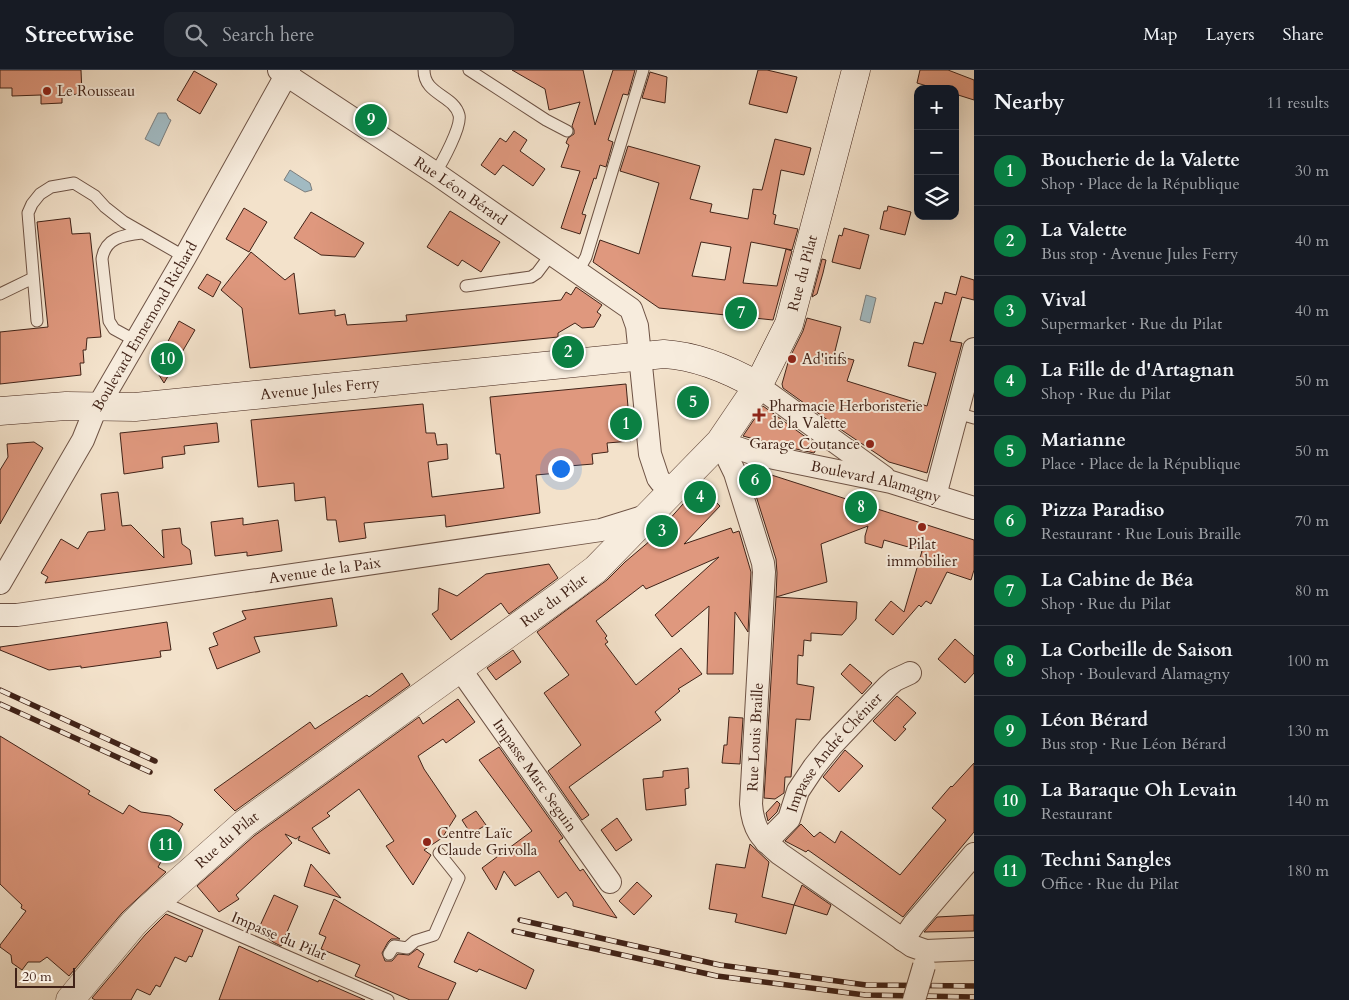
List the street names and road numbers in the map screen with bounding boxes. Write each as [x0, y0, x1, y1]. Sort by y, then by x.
street label: Rue Léon Bérard [410, 152, 511, 230]
street label: Rue du Pilat [783, 233, 822, 313]
street label: Boulevard Ennemond Richard [88, 238, 202, 415]
street label: Avenue Jules Ferry [259, 373, 381, 404]
street label: Boulevard Alamagny [809, 456, 944, 507]
street label: Avenue de la Paix [267, 552, 383, 588]
street label: Rue du Pilat [516, 569, 591, 632]
street label: Rue Louis Braille [742, 682, 768, 792]
street label: Impasse André Chénier [782, 688, 887, 815]
street label: Impasse Marc Seguin [488, 715, 582, 836]
street label: Rue du Pilat [191, 807, 263, 873]
street label: Impasse du Pilat [228, 907, 330, 965]

